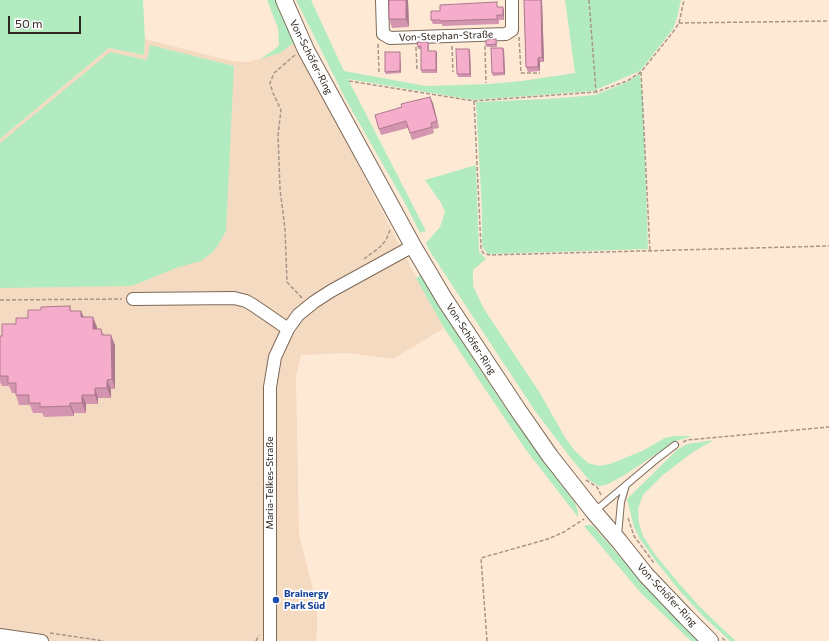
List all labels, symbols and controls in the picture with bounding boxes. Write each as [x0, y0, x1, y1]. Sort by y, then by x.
scale bar [10, 8, 83, 34]
text: 50 m [15, 16, 43, 30]
street label: Von-Schöfer-Ring [287, 18, 335, 96]
street label: Von-Stephan-Straße [399, 28, 493, 44]
street label: Von-Schöfer-Ring [444, 301, 498, 377]
street label: Maria-Telkes-Straße [264, 436, 276, 530]
street label: Von-Schöfer-Ring [635, 561, 699, 629]
place label: Brainergy Park Süd [284, 588, 329, 612]
marker: Brainergy Park Süd [271, 595, 281, 605]

